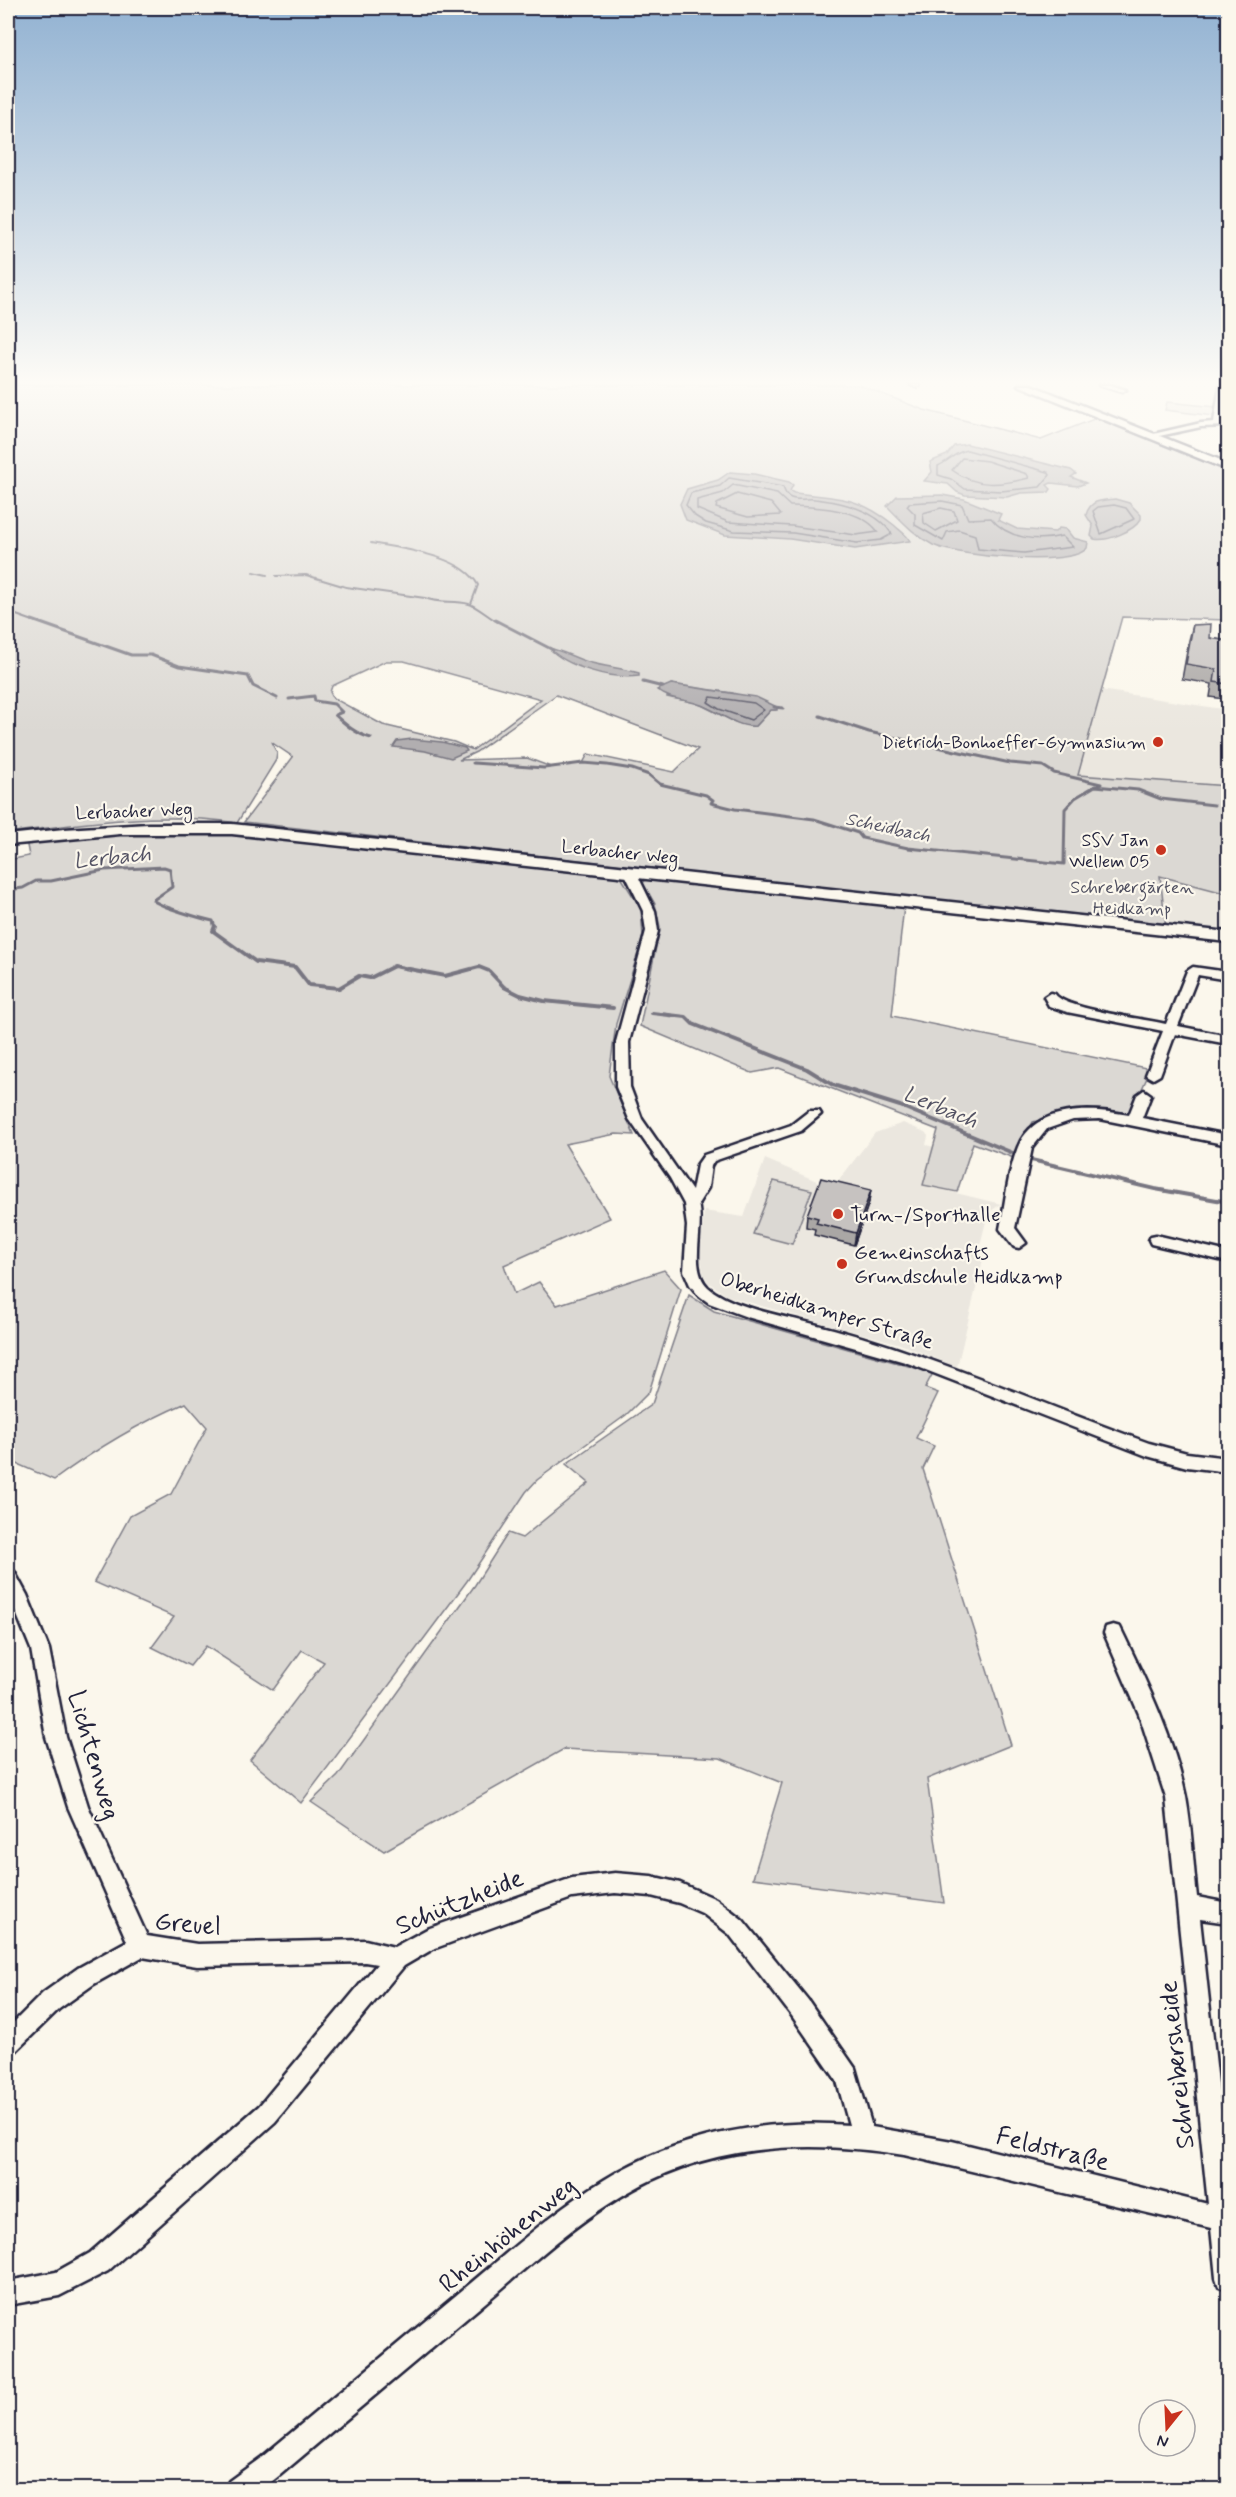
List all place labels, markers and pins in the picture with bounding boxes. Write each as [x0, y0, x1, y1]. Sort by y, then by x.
place label: Dietrich-Bonhoeffer-Gymnasium [882, 731, 1146, 755]
marker: Dietrich-Bonhoeffer-Gymnasium [1151, 735, 1165, 749]
place label: SSV Jan Wellem 05 [1069, 829, 1149, 874]
marker: SSV Jan Wellem 05 [1154, 843, 1168, 857]
place label: Turn-/Sporthalle [850, 1201, 1001, 1229]
marker: Turn-/Sporthalle [831, 1207, 845, 1221]
place label: Gemeinschafts Grundschule Heidkamp [854, 1239, 1063, 1291]
marker: Gemeinschafts Grundschule Heidkamp [835, 1257, 849, 1271]

